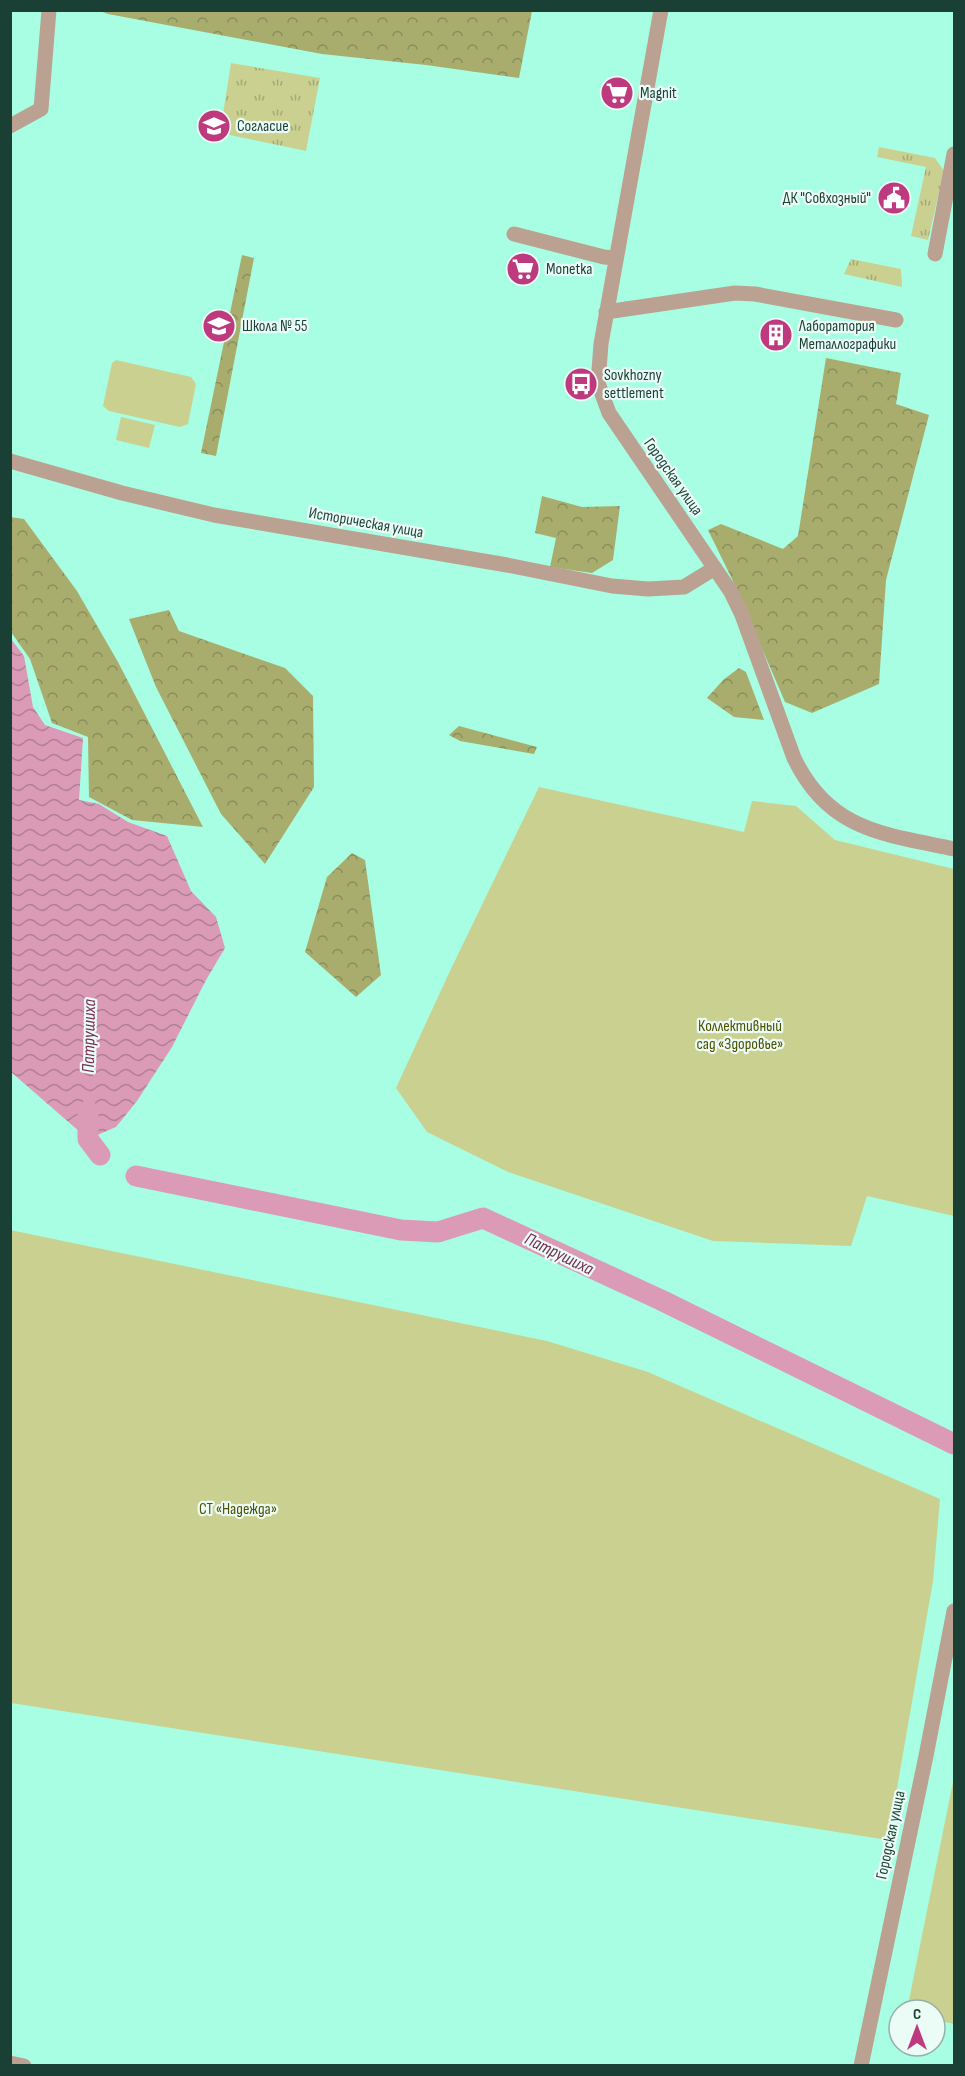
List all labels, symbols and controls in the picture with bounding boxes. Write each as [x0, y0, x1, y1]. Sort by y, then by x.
supermarket icon: Magnit [599, 75, 635, 111]
place label: Magnit [640, 84, 677, 103]
school or university icon: Согласие [196, 108, 232, 144]
place label: Согласие [237, 117, 289, 136]
public building icon: ДК "Совхозный" [876, 180, 912, 216]
place label: ДК "Совхозный" [783, 189, 871, 208]
supermarket icon: Monetka [505, 251, 541, 287]
place label: Monetka [546, 260, 593, 279]
school or university icon: Школа № 55 [201, 308, 237, 344]
place label: Школа № 55 [242, 317, 307, 336]
building icon: Лаборатория Металлографики [758, 317, 794, 353]
place label: Лаборатория Металлографики [798, 317, 896, 354]
bus stop icon: Sovkhozny settlement [563, 366, 599, 402]
place label: Sovkhozny settlement [604, 366, 664, 403]
street label: Городская улица [639, 435, 707, 519]
street label: Историческая улица [307, 504, 425, 542]
water label: Патрушиха [78, 998, 100, 1073]
park label: Коллективный сад «Здоровье» [697, 1017, 783, 1054]
water label: Патрушиха [521, 1228, 597, 1280]
park label: СТ «Надежда» [199, 1500, 277, 1519]
street label: Городская улица [872, 1789, 910, 1881]
north arrow [887, 1998, 947, 2058]
text: С [913, 2005, 921, 2024]

